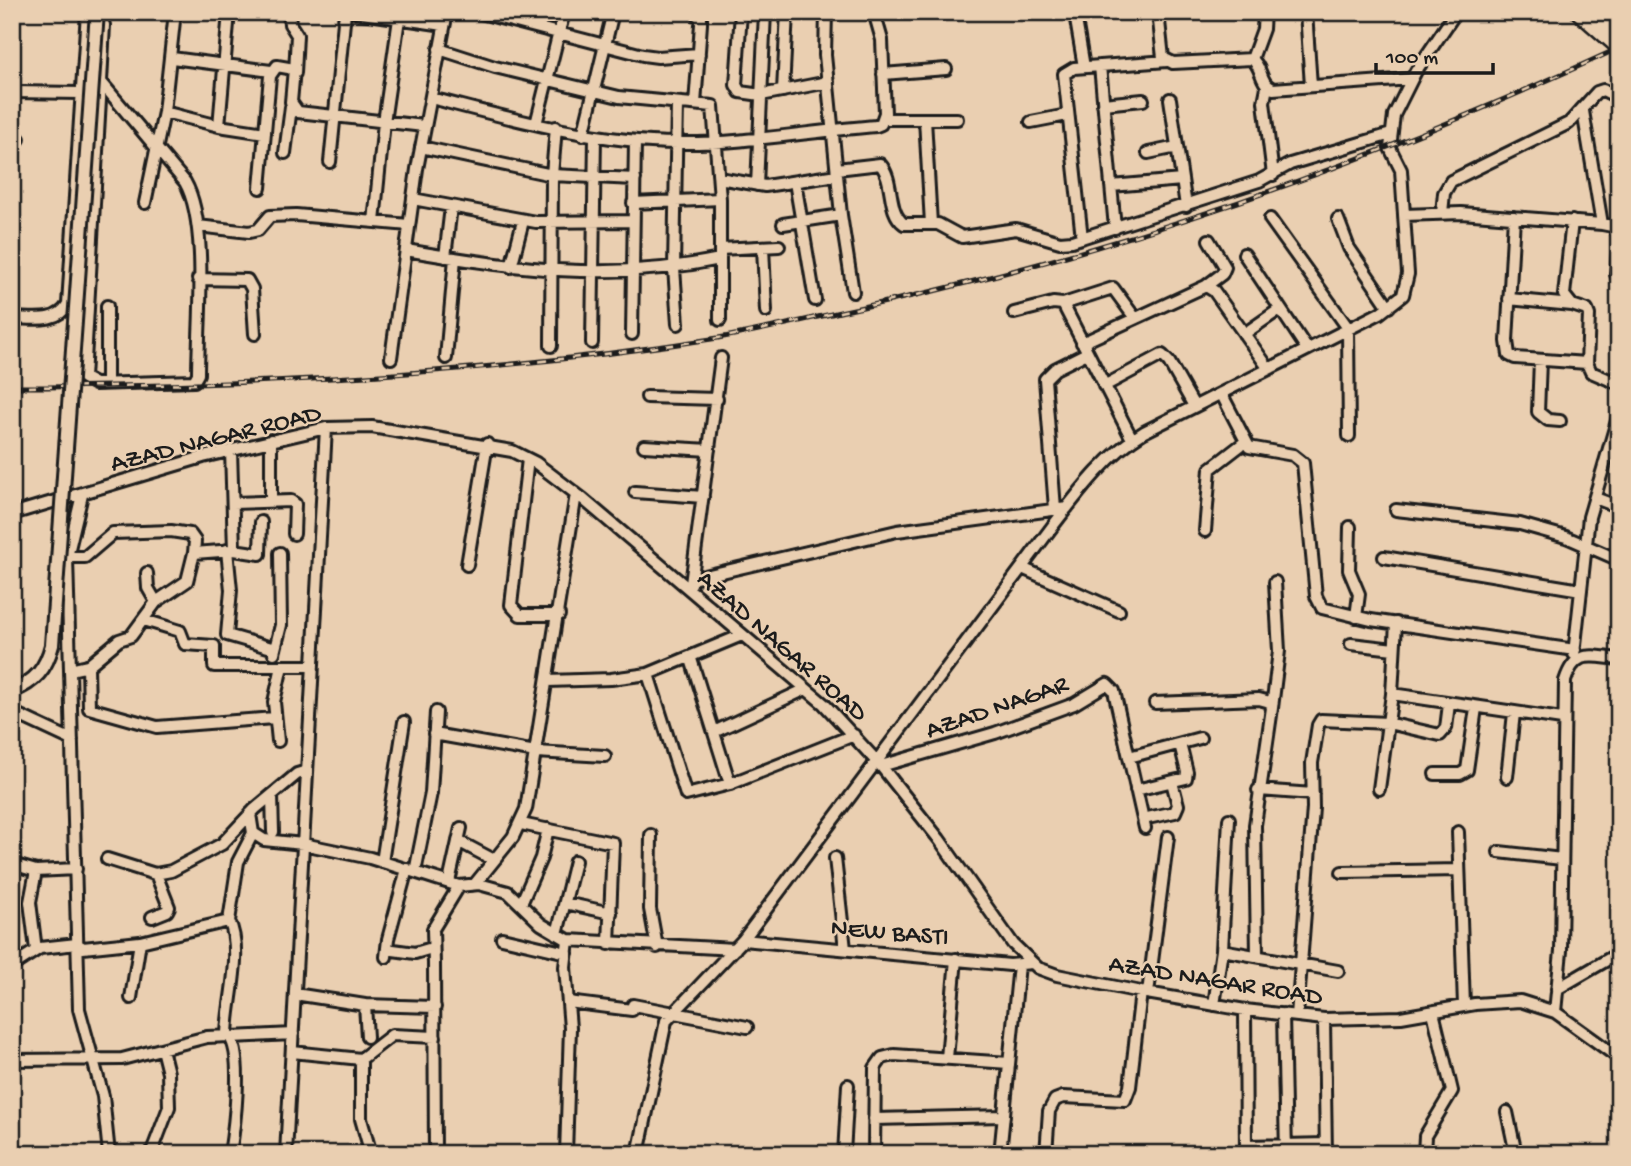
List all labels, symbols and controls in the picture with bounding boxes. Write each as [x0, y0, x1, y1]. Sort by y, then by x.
scale bar [1376, 32, 1493, 76]
text: 100 m [1385, 47, 1438, 72]
street label: AZAD NAGAR ROAD [108, 399, 325, 482]
street label: AZAD NAGAR ROAD [689, 565, 873, 730]
street label: AZAD NAGAR [922, 670, 1074, 748]
street label: NEW BASTI [829, 914, 950, 955]
street label: AZAD NAGAR ROAD [1106, 950, 1324, 1015]

